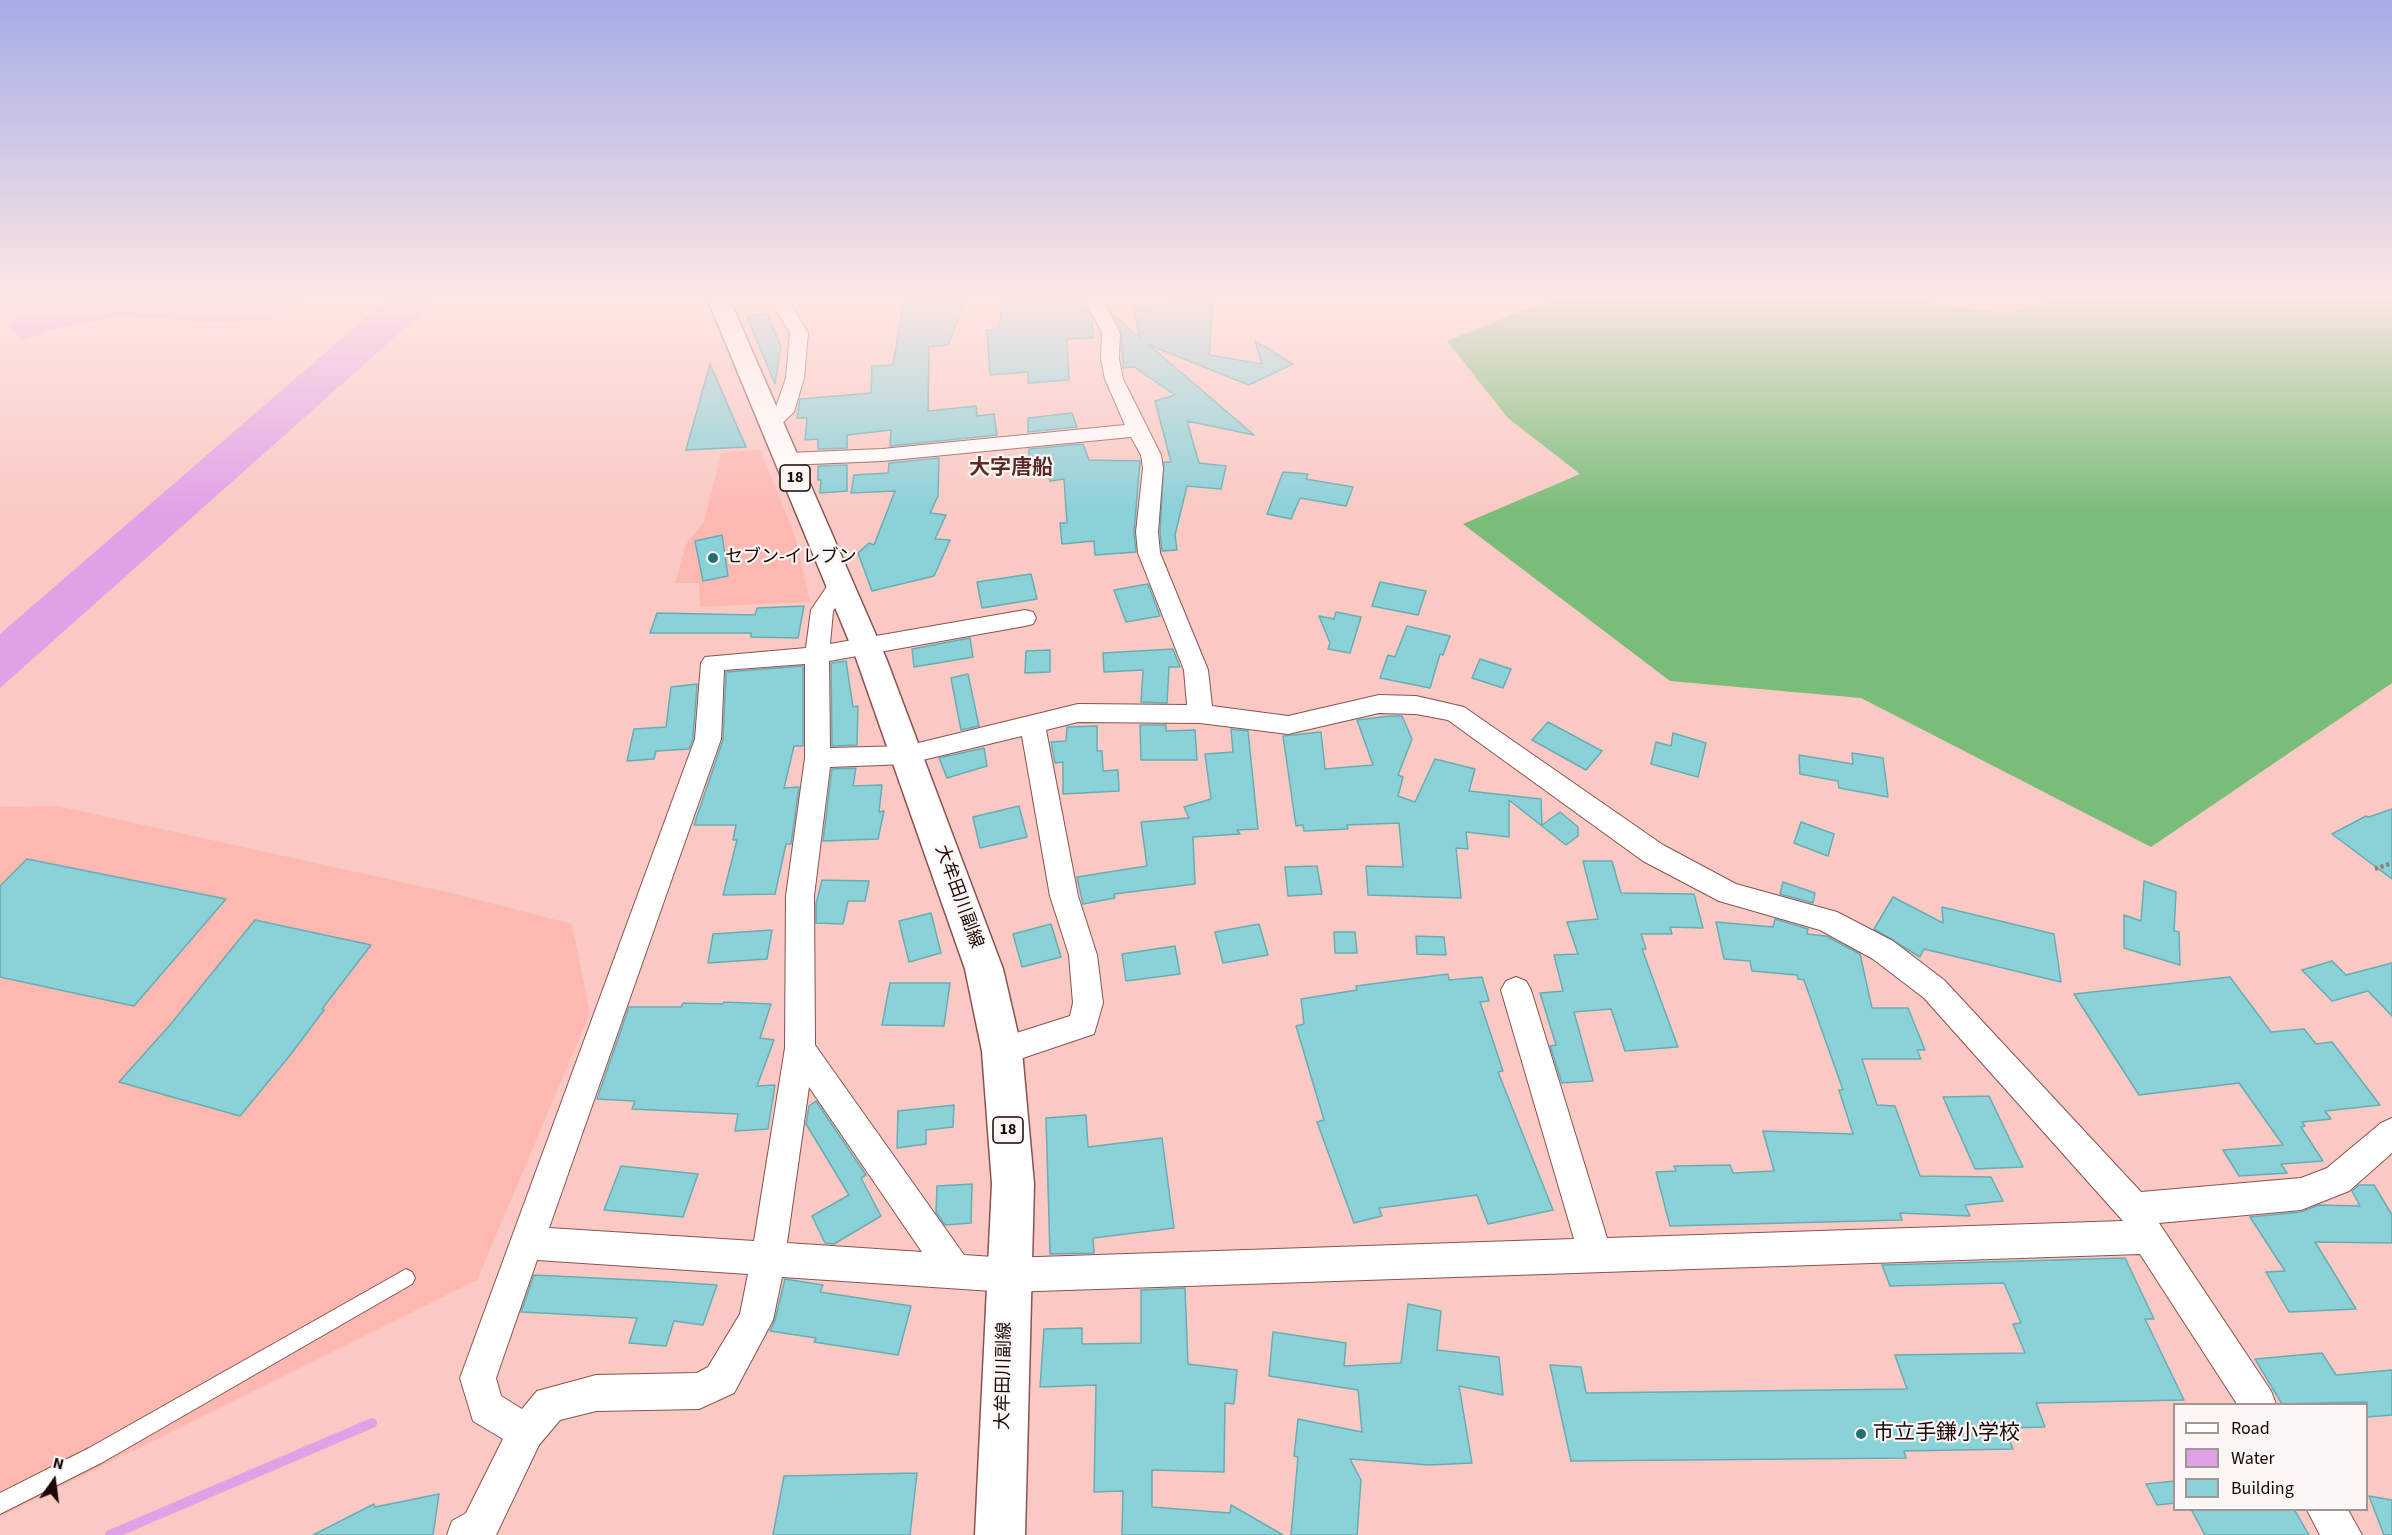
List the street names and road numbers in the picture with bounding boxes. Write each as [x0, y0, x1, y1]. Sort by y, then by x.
road number: 18 [780, 465, 810, 491]
street label: 大牟田川副線 [929, 843, 987, 951]
road number: 18 [993, 1117, 1023, 1143]
street label: 大牟田川副線 [993, 1322, 1017, 1430]

